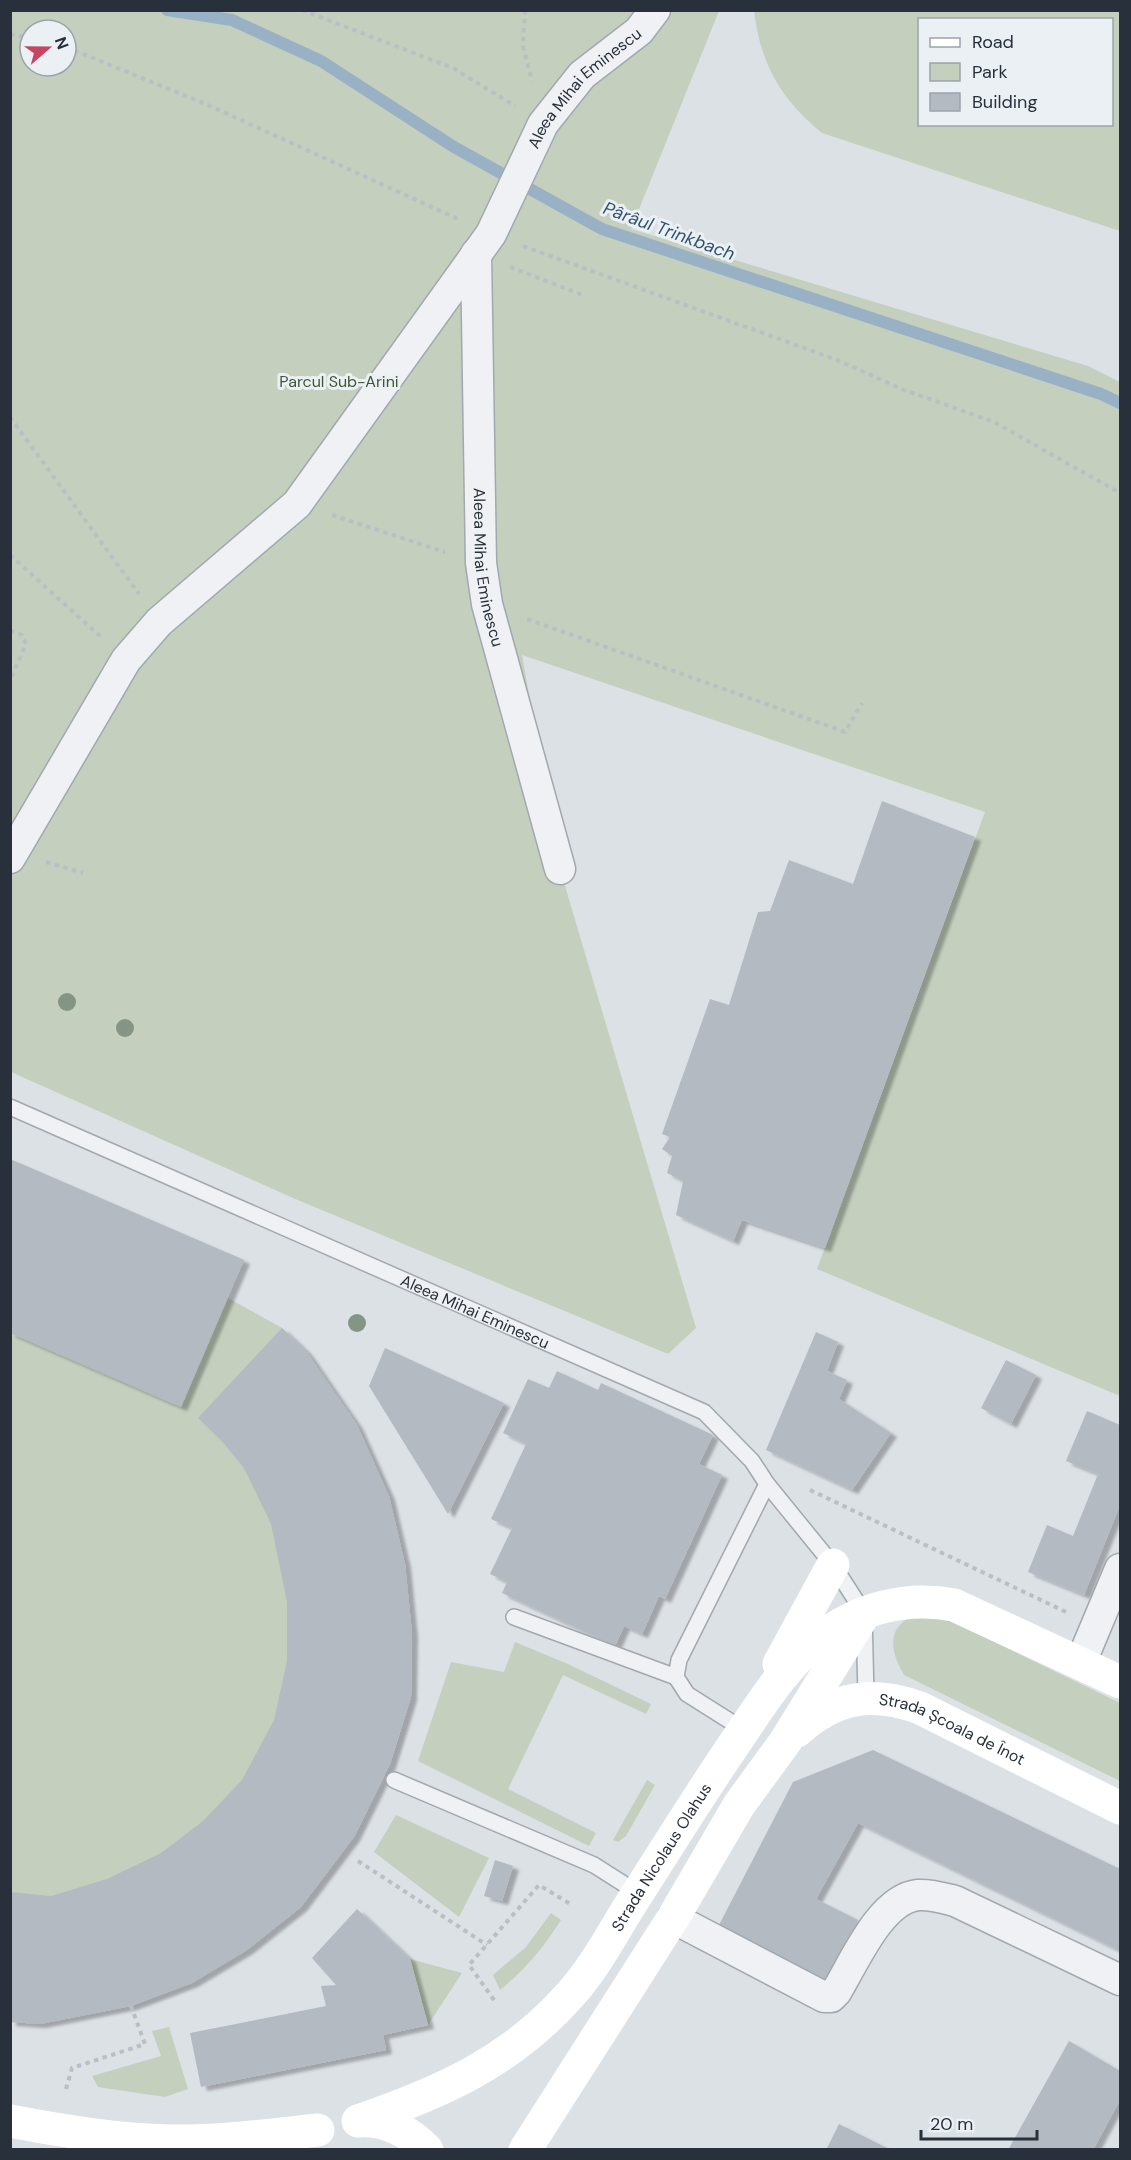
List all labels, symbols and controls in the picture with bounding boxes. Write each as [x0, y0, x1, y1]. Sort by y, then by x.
north arrow [18, 18, 78, 78]
legend [918, 18, 1113, 126]
street label: Aleea Mihai Eminescu [523, 23, 646, 152]
text: Road [972, 30, 1014, 54]
text: N [50, 34, 73, 52]
text: Park [972, 60, 1008, 84]
text: Building [972, 90, 1037, 114]
water label: Pârâul Trinkbach [600, 196, 738, 266]
park label: Parcul Sub-Arini [279, 371, 399, 392]
street label: Aleea Mihai Eminescu [469, 488, 508, 649]
street label: Aleea Mihai Eminescu [397, 1270, 553, 1354]
street label: Strada Școala de Înot [878, 1689, 1029, 1770]
street label: Strada Nicolaus Olahus [607, 1779, 716, 1935]
scale bar [921, 2103, 1036, 2141]
text: 20 m [930, 2112, 973, 2136]

